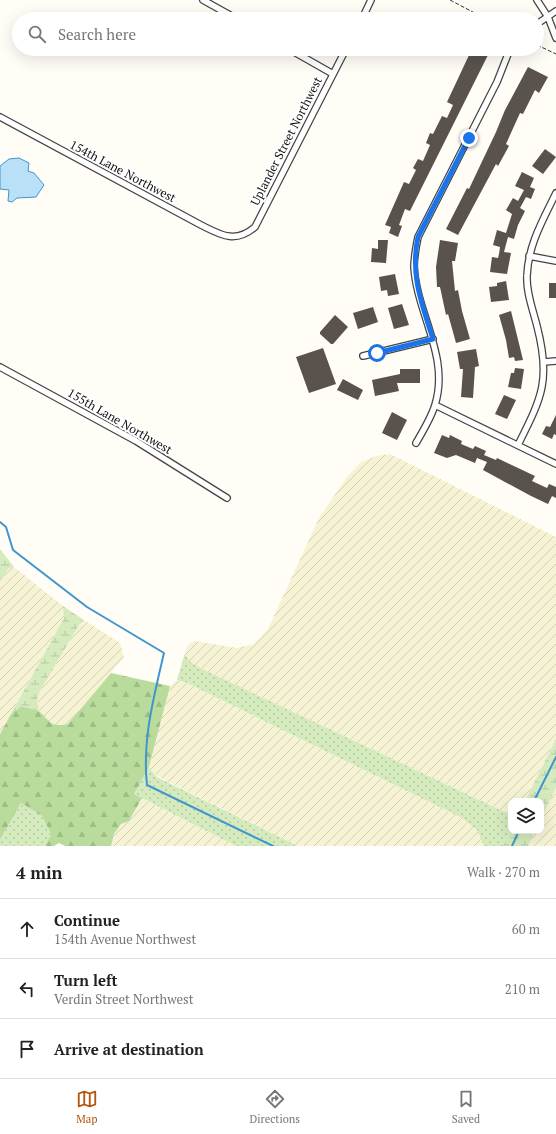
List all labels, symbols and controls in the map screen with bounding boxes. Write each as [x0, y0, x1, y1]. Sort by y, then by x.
search box [12, 12, 544, 56]
icon: search [26, 23, 48, 45]
text: Search here [58, 24, 136, 44]
street label: Uplander Street Northwest [247, 74, 325, 208]
route end [460, 129, 478, 147]
street label: 154th Lane Northwest [67, 137, 179, 206]
route start [368, 344, 386, 362]
street label: 155th Lane Northwest [65, 385, 175, 457]
map controls [508, 798, 544, 834]
button: layers [508, 798, 544, 834]
text: 4 min [16, 861, 63, 884]
text: Walk · 270 m [467, 863, 540, 881]
text: Continue [54, 910, 120, 930]
icon: ahead [16, 918, 38, 940]
text: 60 m [512, 920, 540, 938]
text: 154th Avenue Northwest [54, 930, 196, 948]
text: Turn left [54, 970, 118, 990]
icon: left [16, 978, 38, 1000]
text: 210 m [505, 980, 540, 998]
text: Verdin Street Northwest [54, 990, 194, 1008]
icon: arrive [16, 1038, 38, 1060]
text: Arrive at destination [54, 1039, 204, 1059]
tab: Map [76, 1088, 98, 1126]
tab: Directions [249, 1088, 300, 1126]
tab: Saved [452, 1088, 480, 1126]

